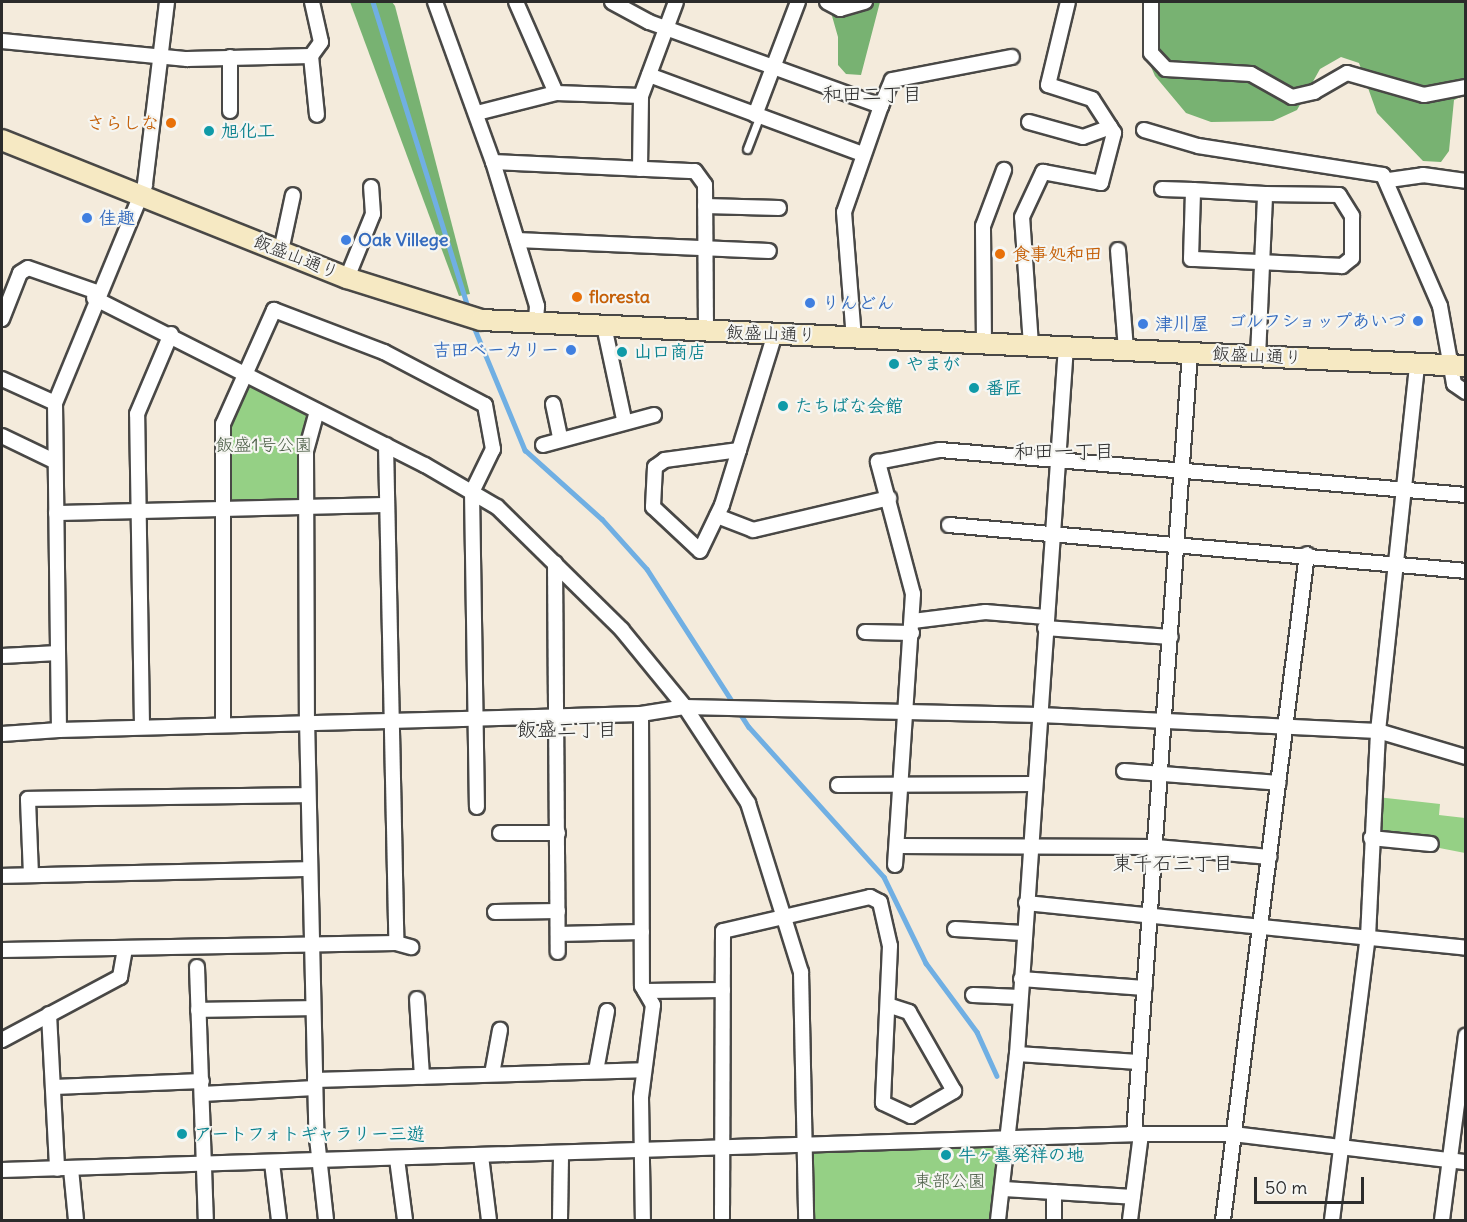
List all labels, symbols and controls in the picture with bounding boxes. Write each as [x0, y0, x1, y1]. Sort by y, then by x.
district label: 和田二丁目 [822, 81, 922, 105]
place label: さらしな [87, 112, 159, 134]
marker: さらしな [164, 116, 178, 130]
place label: 旭化工 [221, 120, 275, 142]
marker: 旭化工 [202, 124, 216, 138]
place label: 佳趣 [99, 207, 135, 229]
marker: 佳趣 [80, 211, 94, 225]
place label: Oak Villege [358, 229, 448, 251]
street label: 飯盛山通り [250, 230, 342, 284]
marker: Oak Villege [339, 233, 353, 247]
place label: 食事処和田 [1012, 243, 1102, 265]
marker: 食事処和田 [993, 247, 1007, 261]
place label: floresta [589, 286, 650, 308]
marker: floresta [570, 290, 584, 304]
place label: りんどん [822, 292, 894, 314]
marker: りんどん [803, 296, 817, 310]
place label: ゴルフショップあいづ [1226, 310, 1406, 332]
place label: 津川屋 [1155, 313, 1209, 335]
marker: ゴルフショップあいづ [1411, 314, 1425, 328]
marker: 津川屋 [1136, 317, 1150, 331]
street label: 飯盛山通り [726, 322, 816, 346]
place label: 吉田ベーカリー [433, 339, 559, 361]
place label: 山口商店 [634, 341, 706, 363]
marker: 吉田ベーカリー [564, 343, 578, 357]
street label: 飯盛山通り [1211, 343, 1303, 369]
marker: 山口商店 [615, 345, 629, 359]
place label: やまが [906, 353, 960, 375]
marker: やまが [887, 357, 901, 371]
place label: 番匠 [986, 377, 1022, 399]
marker: 番匠 [967, 381, 981, 395]
place label: たちばな会館 [795, 395, 903, 417]
marker: たちばな会館 [776, 399, 790, 413]
park label: 飯盛1号公園 [215, 434, 313, 456]
district label: 和田一丁目 [1014, 438, 1114, 462]
district label: 飯盛二丁目 [517, 716, 617, 740]
district label: 東千石三丁目 [1113, 850, 1233, 874]
place label: アートフォトギャラリー三遊 [194, 1123, 427, 1145]
marker: アートフォトギャラリー三遊 [175, 1127, 189, 1141]
place label: 牛ヶ墓発祥の地 [958, 1144, 1084, 1166]
marker: 牛ヶ墓発祥の地 [939, 1148, 953, 1162]
scale bar [1257, 1165, 1366, 1203]
park label: 東部公園 [914, 1170, 986, 1192]
text: 50 m [1265, 1176, 1307, 1199]

